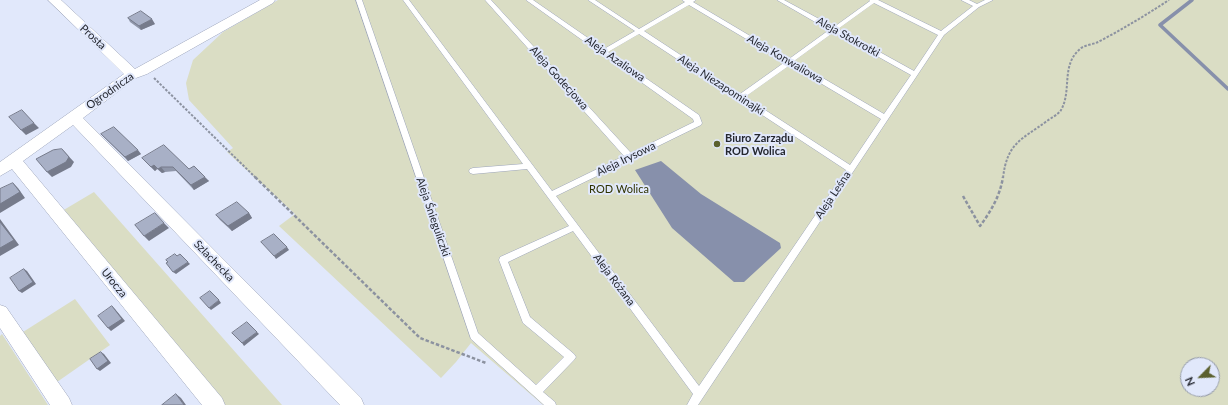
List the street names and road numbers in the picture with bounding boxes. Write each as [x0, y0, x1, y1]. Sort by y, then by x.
street label: Aleja Stokrotki [814, 14, 882, 60]
street label: Prosta [77, 22, 109, 52]
street label: Aleja Konwaliowa [745, 32, 825, 86]
street label: Aleja Azaliowa [583, 33, 647, 85]
street label: Aleja Godecjowa [527, 43, 591, 113]
street label: Aleja Niezapominajki [675, 52, 767, 118]
street label: Ogrodnicza [84, 70, 136, 112]
street label: Aleja Irysowa [594, 139, 658, 179]
street label: Aleja Leśna [812, 169, 854, 221]
street label: Aleja Śnieguliczki [413, 176, 453, 258]
street label: Szlachecka [191, 238, 237, 284]
street label: Aleja Różana [590, 251, 638, 309]
street label: Urocza [98, 266, 130, 300]

